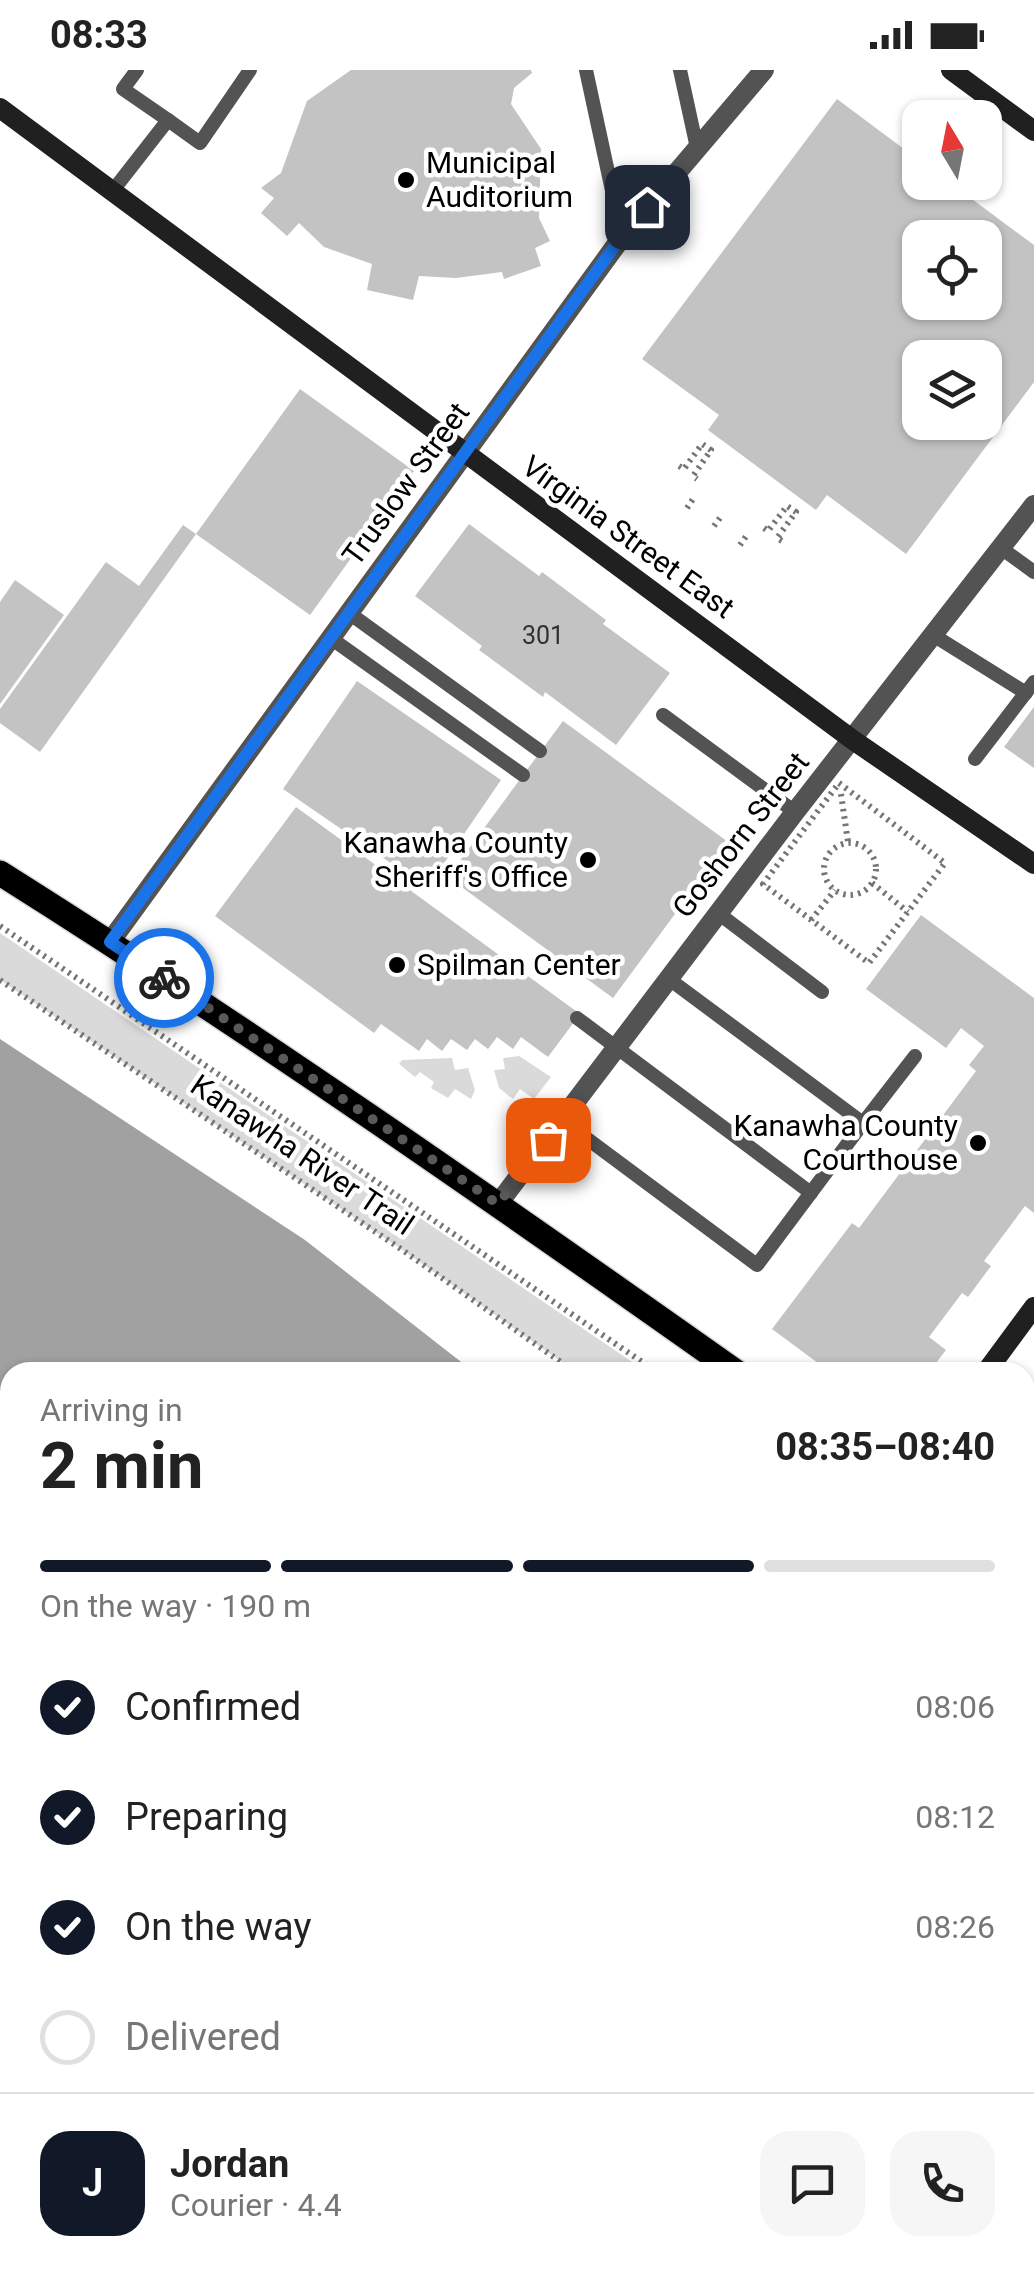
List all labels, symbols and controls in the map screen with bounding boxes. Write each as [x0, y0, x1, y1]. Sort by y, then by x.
text: 08:33 [50, 13, 148, 57]
north arrow [902, 100, 1002, 200]
map controls [902, 100, 1002, 440]
place label: Municipal Auditorium [426, 145, 573, 214]
pin [605, 165, 690, 250]
marker: Municipal Auditorium [395, 169, 417, 191]
icon: home [620, 180, 675, 235]
button: locate [902, 220, 1002, 320]
button: layers [902, 340, 1002, 440]
street label: Truslow Street [335, 396, 476, 572]
street label: Virginia Street East [516, 448, 741, 625]
house number: 301 [522, 621, 564, 650]
street label: Goshorn Street [665, 745, 816, 924]
place label: Kanawha County Sheriff's Office [343, 825, 568, 894]
marker: Kanawha County Sheriff's Office [577, 849, 599, 871]
courier [114, 928, 214, 1028]
place label: Spilman Center [417, 947, 621, 982]
icon: bike [137, 951, 192, 1006]
marker: Spilman Center [386, 954, 408, 976]
street label: Kanawha River Trail [184, 1067, 420, 1242]
pin [506, 1098, 591, 1183]
place label: Kanawha County Courthouse [733, 1108, 958, 1177]
icon: bag [521, 1113, 576, 1168]
marker: Kanawha County Courthouse [967, 1132, 989, 1154]
text: Arriving in [40, 1391, 183, 1429]
text: 08:35–08:40 [775, 1425, 995, 1469]
text: 2 min [40, 1428, 203, 1504]
text: On the way · 190 m [40, 1587, 311, 1625]
icon: check [40, 1680, 95, 1735]
text: Confirmed [125, 1685, 301, 1729]
text: 08:06 [915, 1688, 995, 1726]
icon: check [40, 1790, 95, 1845]
text: Preparing [125, 1795, 288, 1839]
text: 08:12 [915, 1798, 995, 1836]
icon: check [40, 1900, 95, 1955]
text: On the way [125, 1905, 311, 1949]
text: 08:26 [915, 1908, 995, 1946]
text: Delivered [125, 2015, 281, 2059]
button: chat [760, 2131, 865, 2236]
button: phone [890, 2131, 995, 2236]
text: Jordan [170, 2142, 289, 2186]
text: J [82, 2161, 103, 2205]
text: Courier · 4.4 [170, 2186, 342, 2224]

